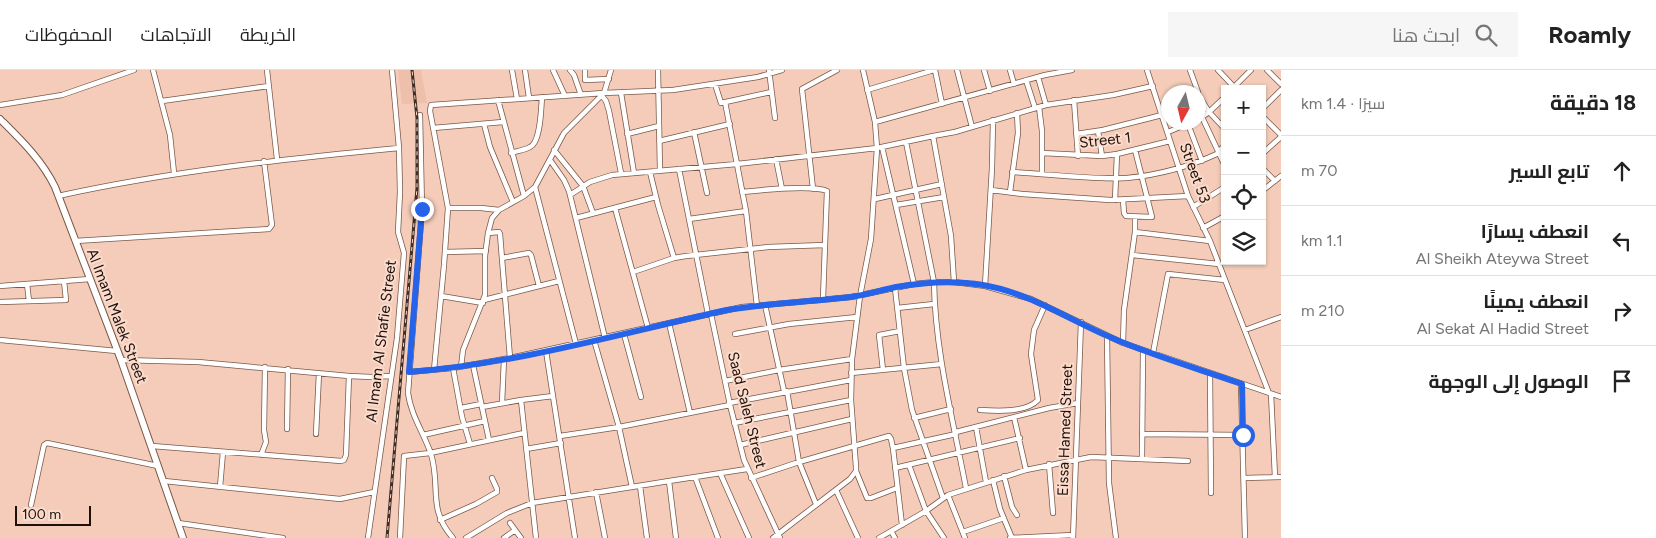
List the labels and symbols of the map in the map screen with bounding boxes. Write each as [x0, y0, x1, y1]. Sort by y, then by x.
north arrow [1161, 85, 1206, 130]
street label: Street 1 [1078, 128, 1132, 152]
street label: Street 53 [1176, 141, 1214, 205]
route end [411, 198, 434, 221]
street label: Al Imam Malek Street [83, 246, 151, 386]
street label: Al Imam Al Shafie Street [362, 258, 400, 423]
street label: Saad Saleh Street [724, 350, 770, 470]
street label: Eissa Hamed Street [1054, 363, 1076, 496]
route start [1232, 424, 1255, 447]
scale bar [15, 503, 91, 526]

